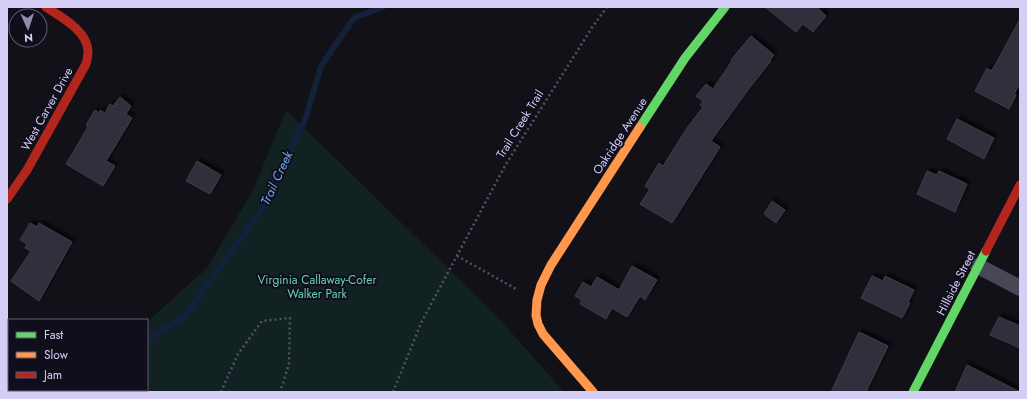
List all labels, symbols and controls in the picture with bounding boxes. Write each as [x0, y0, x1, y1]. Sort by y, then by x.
north arrow [8, 8, 48, 48]
text: N [24, 30, 33, 46]
street label: West Carver Drive [17, 64, 77, 154]
street label: Trail Creek Trail [492, 86, 548, 162]
street label: Oakridge Avenue [588, 94, 652, 178]
water label: Trail Creek [256, 148, 297, 208]
street label: Hillside Street [932, 247, 980, 318]
park label: Virginia Callaway-Cofer Walker Park [257, 271, 377, 303]
legend [8, 319, 148, 391]
text: Fast [44, 326, 63, 344]
text: Slow [44, 346, 69, 364]
text: Jam [42, 366, 62, 384]

